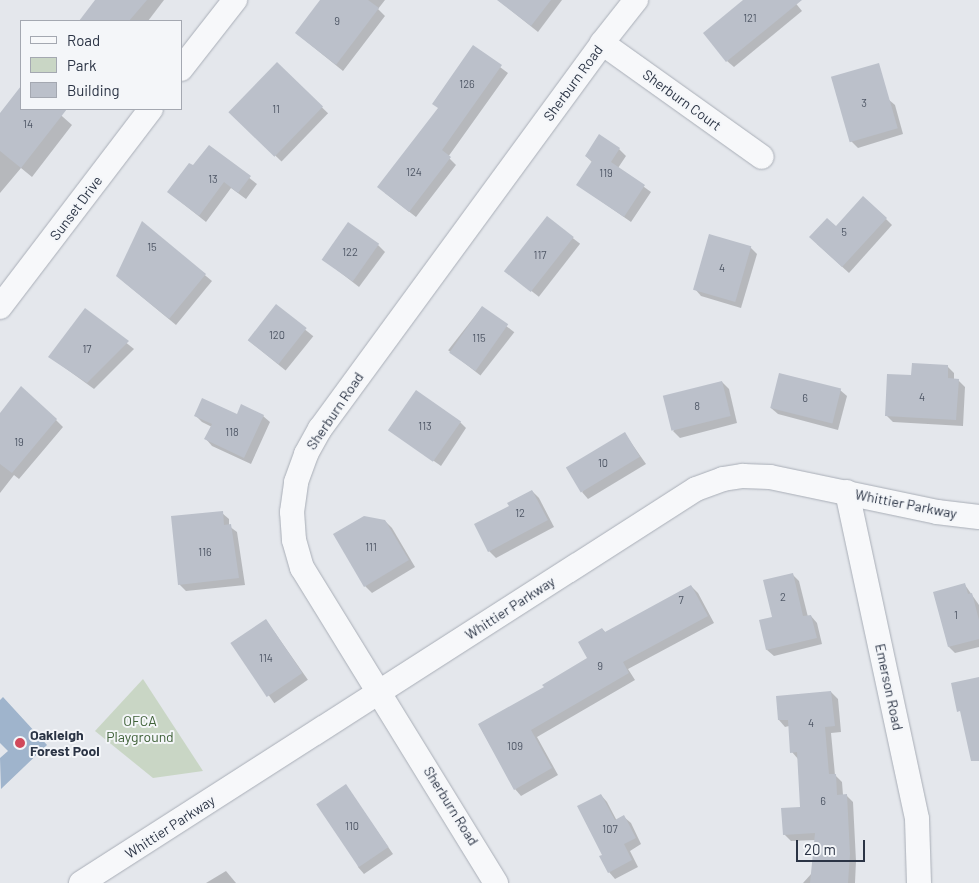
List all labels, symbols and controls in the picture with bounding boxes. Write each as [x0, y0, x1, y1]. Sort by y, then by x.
house number: 121 [743, 11, 757, 25]
house number: 9 [334, 14, 340, 28]
legend [20, 20, 182, 110]
text: Road [67, 31, 100, 49]
street label: Sherburn Road [540, 42, 606, 124]
text: Park [67, 56, 96, 74]
street label: Sherburn Court [640, 66, 724, 134]
house number: 126 [459, 77, 475, 91]
text: Building [67, 81, 120, 99]
house number: 3 [861, 96, 867, 110]
house number: 11 [272, 102, 280, 116]
house number: 14 [23, 117, 33, 131]
house number: 124 [406, 165, 422, 179]
house number: 119 [599, 166, 613, 180]
street label: Sunset Drive [46, 172, 106, 244]
house number: 13 [208, 172, 218, 186]
house number: 5 [841, 225, 847, 239]
house number: 15 [147, 240, 157, 254]
house number: 122 [342, 245, 358, 259]
house number: 117 [534, 248, 546, 262]
house number: 4 [719, 261, 725, 275]
house number: 120 [269, 328, 285, 342]
house number: 115 [472, 331, 486, 345]
house number: 17 [82, 342, 92, 356]
street label: Sherburn Road [303, 369, 367, 453]
house number: 4 [919, 390, 925, 404]
house number: 6 [802, 391, 808, 405]
house number: 8 [694, 399, 700, 413]
house number: 113 [418, 419, 432, 433]
house number: 118 [225, 425, 239, 439]
house number: 19 [14, 435, 24, 449]
house number: 10 [598, 456, 608, 470]
street label: Whittier Parkway [854, 486, 958, 522]
house number: 12 [515, 506, 525, 520]
house number: 111 [365, 540, 377, 554]
house number: 116 [198, 545, 212, 559]
street label: Whittier Parkway [462, 573, 558, 643]
house number: 2 [780, 590, 786, 604]
house number: 7 [678, 593, 684, 607]
house number: 1 [954, 608, 958, 622]
street label: Emerson Road [872, 642, 906, 732]
house number: 114 [259, 651, 273, 665]
house number: 9 [597, 659, 603, 673]
park label: OFCA Playground [106, 713, 174, 746]
house number: 4 [808, 716, 814, 730]
place label: Oakleigh Forest Pool [30, 727, 100, 760]
marker: Oakleigh Forest Pool [14, 737, 26, 749]
house number: 109 [507, 739, 523, 753]
street label: Sherburn Road [420, 764, 482, 848]
street label: Whittier Parkway [122, 792, 218, 862]
house number: 6 [820, 794, 826, 808]
house number: 110 [345, 819, 359, 833]
house number: 107 [602, 822, 618, 836]
scale bar [799, 830, 868, 862]
text: 20 m [804, 840, 836, 858]

